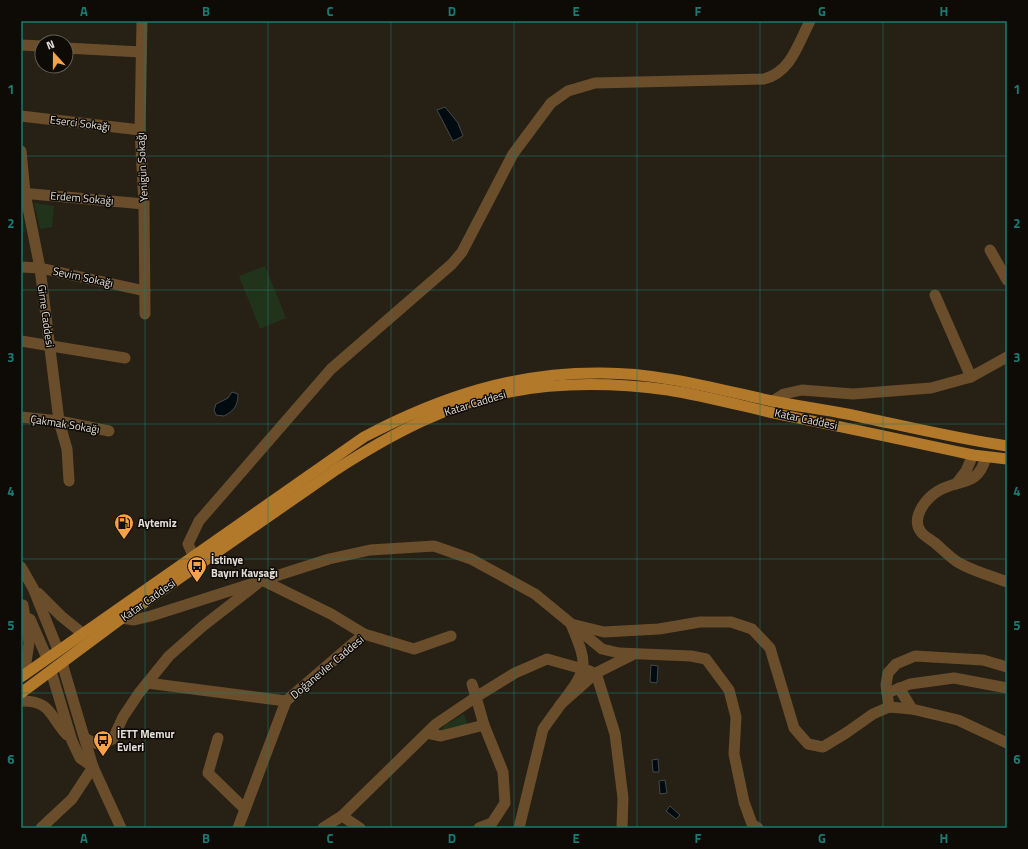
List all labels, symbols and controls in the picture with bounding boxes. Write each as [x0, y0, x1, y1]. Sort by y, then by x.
text: A [80, 1, 88, 21]
text: B [202, 1, 210, 21]
text: C [326, 1, 334, 21]
text: D [448, 1, 456, 21]
text: E [572, 1, 580, 21]
text: F [695, 1, 702, 21]
text: G [818, 1, 826, 21]
text: H [940, 1, 948, 21]
north arrow [34, 34, 74, 74]
text: N [44, 36, 57, 53]
text: 1 [7, 79, 15, 99]
text: 1 [1013, 79, 1021, 99]
street label: Eserci Sokağı [49, 111, 111, 135]
street label: Yenigün Sokağı [132, 132, 152, 202]
street label: Erdem Sokağı [50, 187, 114, 209]
text: 2 [7, 213, 15, 233]
text: 2 [1013, 213, 1021, 233]
street label: Sevim Sokağı [51, 263, 115, 291]
street label: Girne Caddesi [34, 284, 58, 348]
text: 3 [7, 347, 15, 367]
text: 3 [1013, 347, 1021, 367]
street label: Katar Caddesi [442, 386, 508, 420]
street label: Katar Caddesi [773, 405, 839, 433]
street label: Çakmak Sokağı [29, 411, 101, 437]
text: 4 [7, 481, 15, 501]
text: 4 [1013, 481, 1021, 501]
fuel station icon: Aytemiz [113, 512, 135, 540]
place label: Aytemiz [138, 515, 177, 531]
place label: İstinye Bayırı Kavşağı [211, 552, 278, 581]
bus stop icon: İstinye Bayırı Kavşağı [186, 555, 208, 583]
street label: Katar Caddesi [117, 575, 179, 625]
text: 5 [7, 615, 15, 635]
text: 5 [1013, 615, 1021, 635]
street label: Doğanevler Caddesi [287, 632, 367, 702]
place label: İETT Memur Evleri [117, 726, 175, 755]
bus stop icon: İETT Memur Evleri [92, 729, 114, 757]
text: 6 [7, 749, 15, 769]
text: 6 [1013, 749, 1021, 769]
text: A [80, 828, 88, 848]
text: B [202, 828, 210, 848]
text: C [326, 828, 334, 848]
text: D [448, 828, 456, 848]
text: E [572, 828, 580, 848]
text: F [695, 828, 702, 848]
text: G [818, 828, 826, 848]
text: H [940, 828, 948, 848]

